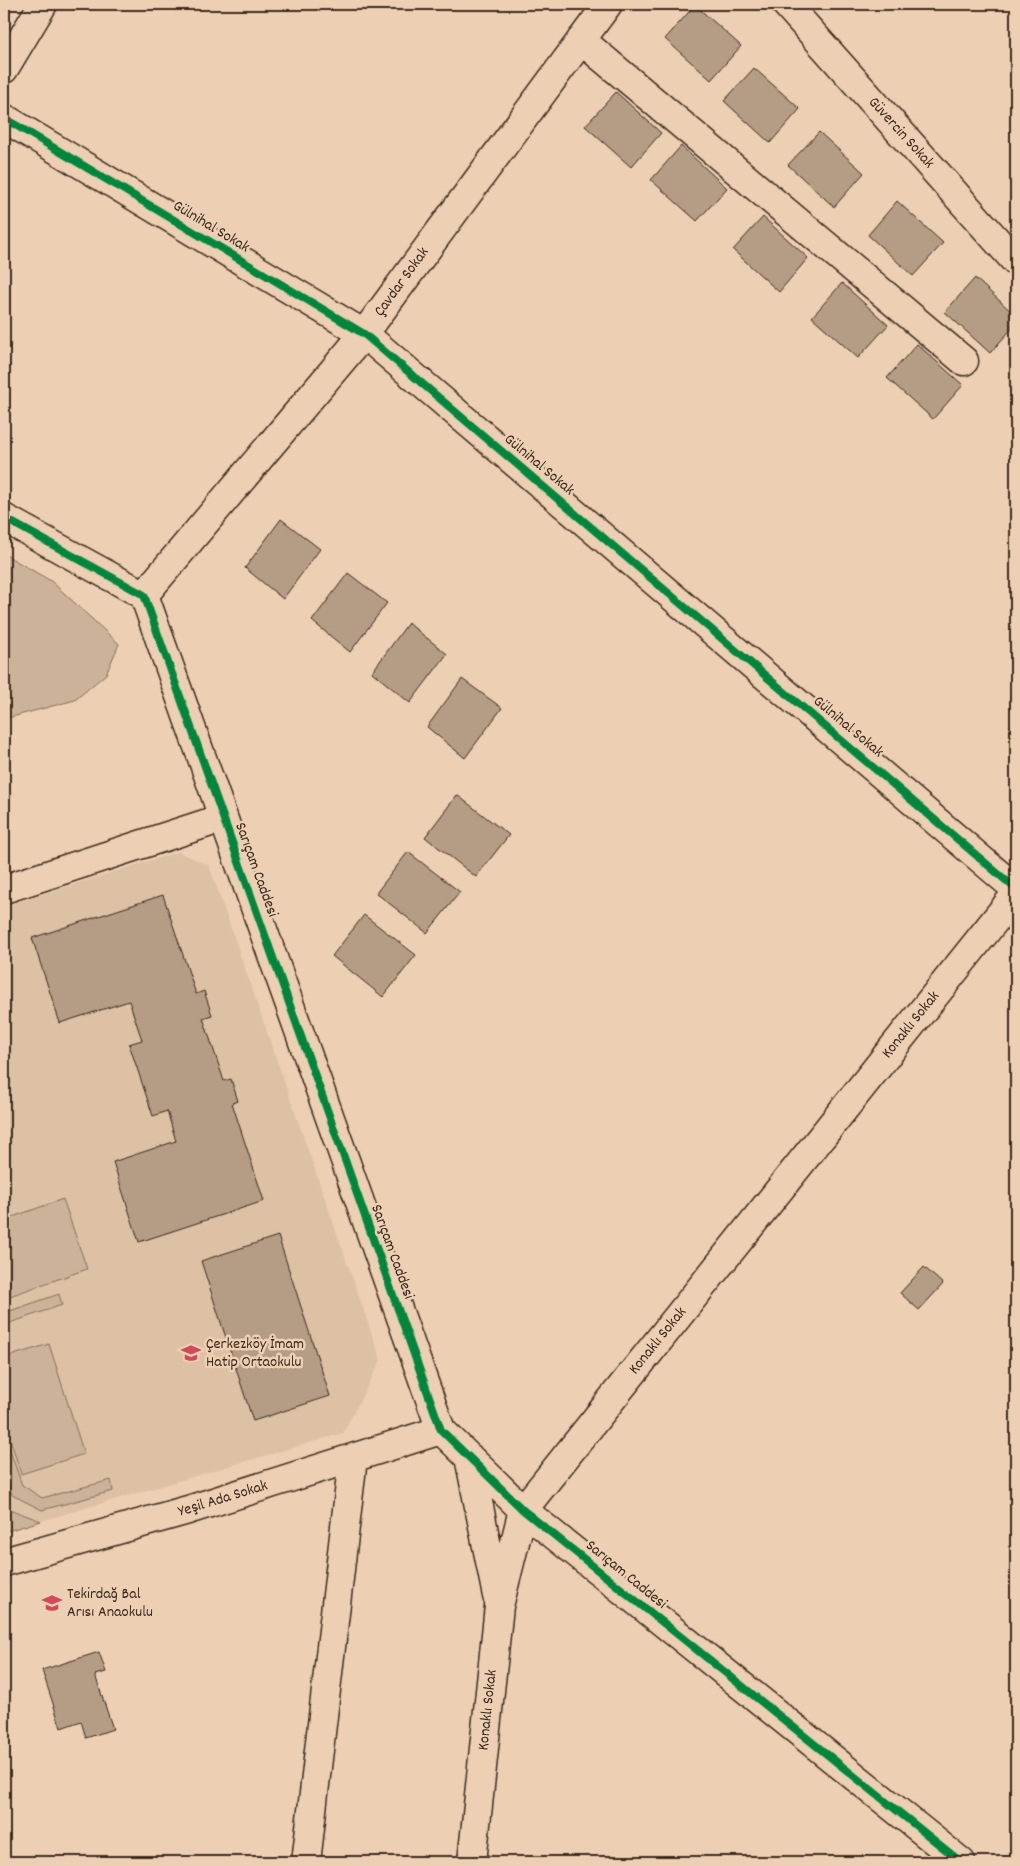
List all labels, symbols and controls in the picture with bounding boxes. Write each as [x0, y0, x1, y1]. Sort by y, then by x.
street label: Güvercin Sokak [862, 92, 940, 174]
street label: Gülnihal Sokak [168, 195, 254, 259]
street label: Çavdar Sokak [369, 242, 435, 322]
street label: Gülnihal Sokak [499, 428, 579, 502]
street label: Gülnihal Sokak [808, 690, 888, 764]
street label: Sarıçam Caddesi [228, 819, 284, 921]
street label: Konaklı Sokak [877, 986, 945, 1064]
street label: Sarıçam Caddesi [364, 1201, 420, 1303]
street label: Konaklı Sokak [624, 1302, 692, 1380]
place label: Çerkezköy İmam Hatip Ortaokulu [206, 1333, 304, 1374]
school or university icon: Çerkezköy İmam Hatip Ortaokulu [180, 1342, 202, 1364]
street label: Yeşil Ada Sokak [175, 1474, 271, 1524]
street label: Sarıçam Caddesi [580, 1535, 672, 1615]
place label: Tekirdağ Bal Arısı Anaokulu [67, 1583, 153, 1624]
school or university icon: Tekirdağ Bal Arısı Anaokulu [41, 1592, 63, 1614]
street label: Konaklı Sokak [472, 1668, 504, 1752]

